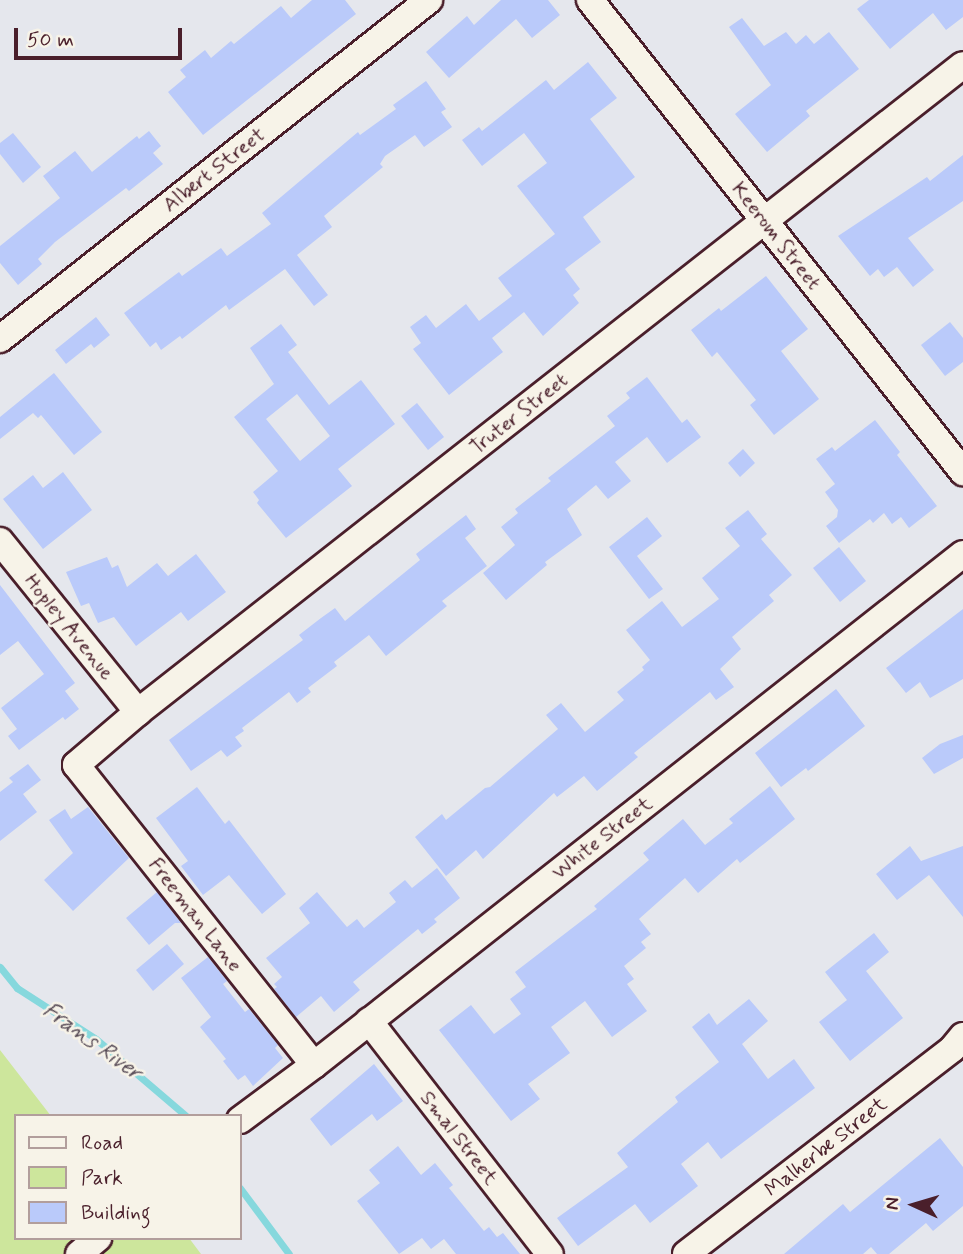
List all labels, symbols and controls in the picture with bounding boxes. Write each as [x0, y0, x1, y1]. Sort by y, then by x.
scale bar [18, 14, 186, 58]
text: 50 m [27, 26, 74, 54]
street label: Albert Street [158, 123, 270, 217]
street label: Keerom Street [725, 175, 827, 297]
street label: Truter Street [463, 367, 575, 461]
street label: Hopley Avenue [19, 570, 119, 684]
street label: White Street [547, 791, 657, 885]
street label: Freeman Lane [144, 854, 246, 976]
water label: Frans River [36, 996, 148, 1088]
street label: Smal Street [414, 1086, 504, 1190]
street label: Malherbe Street [760, 1091, 892, 1203]
legend [14, 1114, 242, 1240]
text: Road [81, 1129, 123, 1157]
text: Park [81, 1164, 123, 1192]
north arrow [879, 1170, 949, 1240]
text: N [880, 1196, 905, 1211]
text: Building [81, 1199, 151, 1227]

